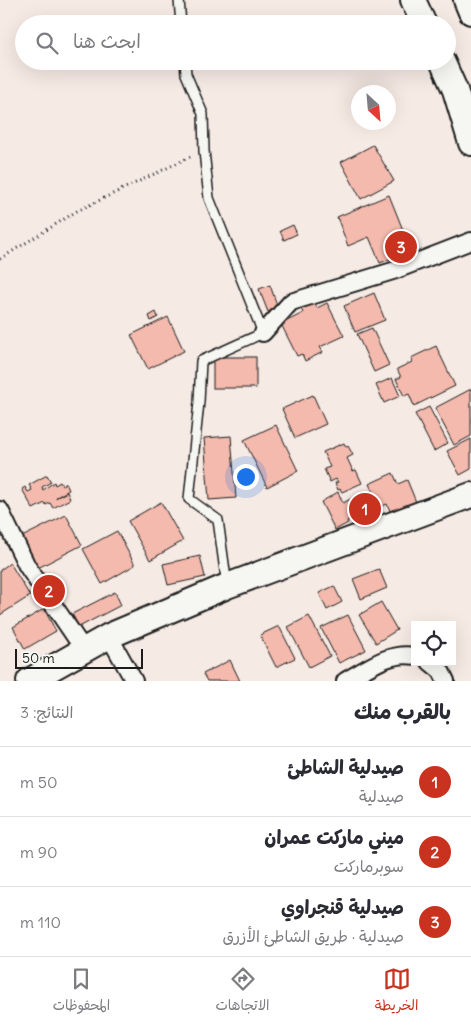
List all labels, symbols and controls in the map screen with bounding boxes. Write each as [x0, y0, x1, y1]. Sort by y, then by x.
search box [15, 15, 456, 70]
icon: search [33, 29, 61, 57]
text: ابحث هنا [73, 29, 141, 53]
north arrow [351, 85, 396, 130]
pin: 3 [385, 228, 417, 266]
your location [233, 464, 259, 490]
pin: 1 [349, 490, 381, 528]
pin: 2 [33, 572, 65, 610]
map controls [411, 621, 456, 666]
button: locate [411, 621, 456, 666]
scale bar [15, 646, 142, 669]
text: 50 m [22, 649, 55, 667]
text: بالقرب منك [354, 698, 451, 725]
text: النتائج: 3 [20, 702, 73, 722]
text: صيدلية الشاطئ [287, 755, 404, 779]
text: 50 m [20, 772, 58, 792]
text: 1 [432, 772, 438, 792]
text: صيدلية [359, 786, 404, 806]
text: ميني ماركت عمران [264, 825, 404, 849]
text: 90 m [20, 842, 58, 862]
text: 2 [431, 842, 439, 862]
text: سوبرماركت [334, 856, 404, 876]
text: صيدلية قنجراوي [281, 895, 404, 919]
text: 110 m [20, 912, 61, 932]
text: 3 [430, 912, 440, 932]
text: صيدلية · طريق الشاطئ الأزرق [223, 926, 404, 946]
tab: المحفوظات [53, 965, 110, 1018]
tab: الاتجاهات [215, 965, 270, 1018]
tab: الخريطة [375, 965, 418, 1018]

